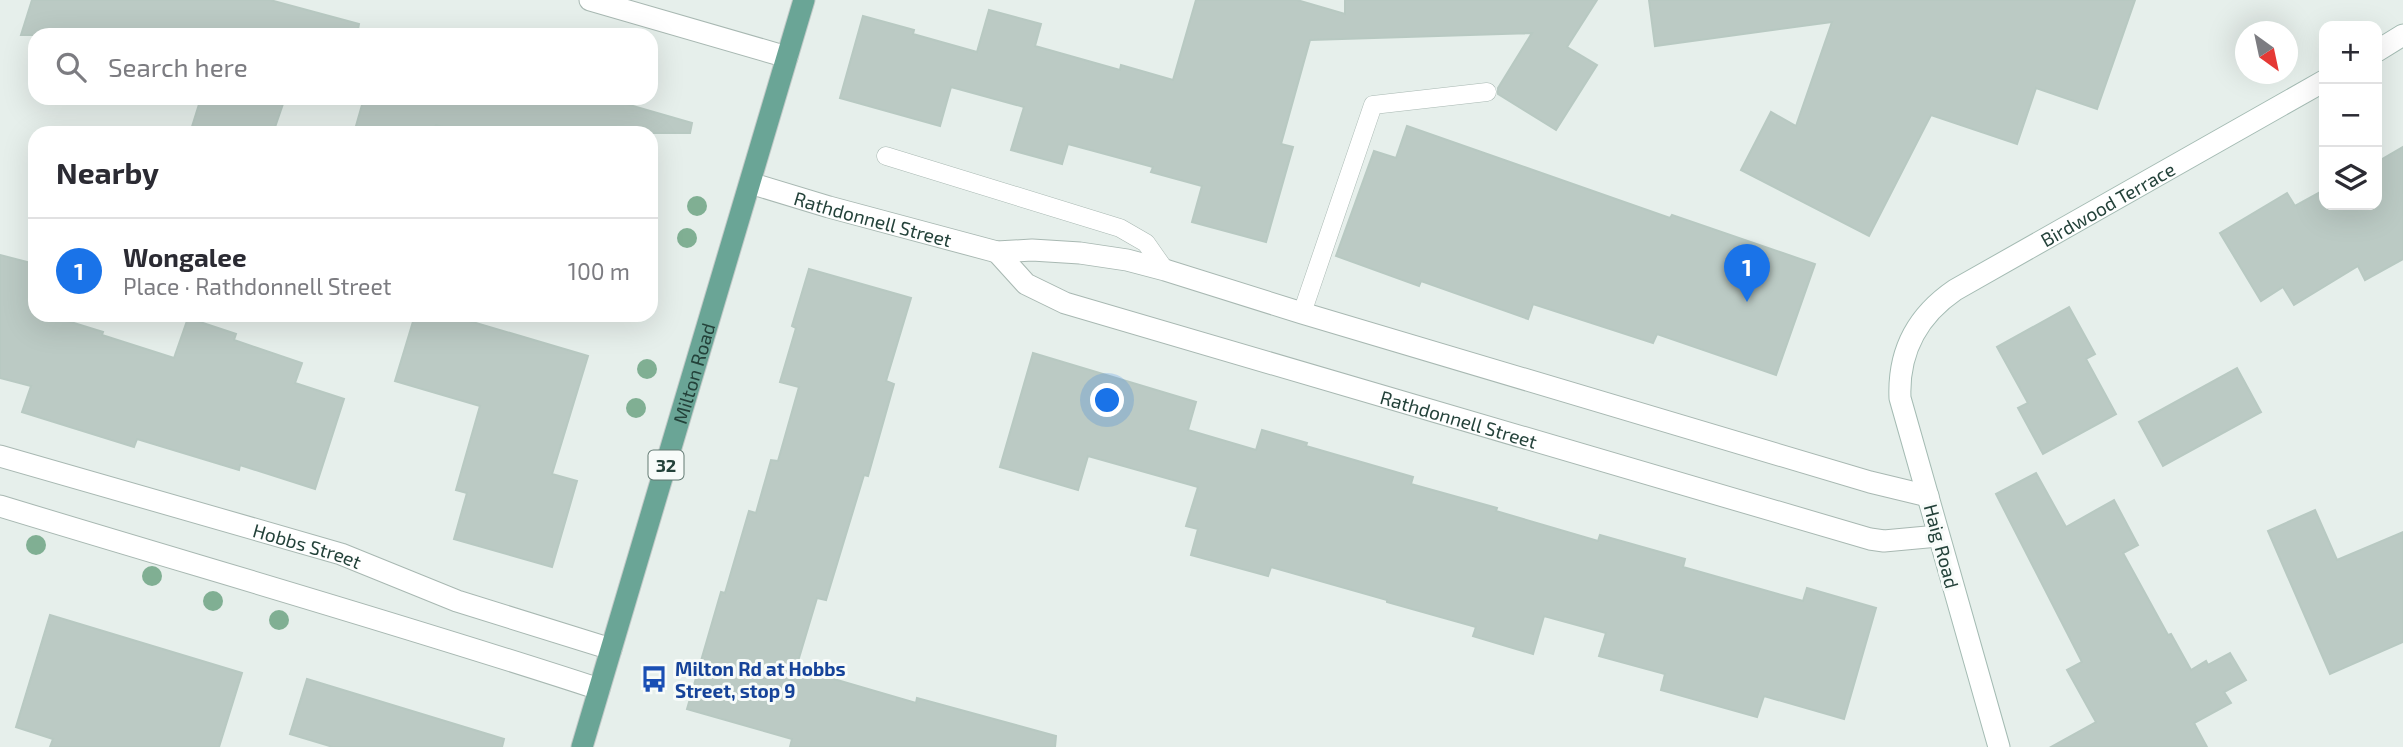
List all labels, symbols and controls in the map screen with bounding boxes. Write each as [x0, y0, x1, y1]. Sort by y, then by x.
north arrow [2235, 21, 2298, 84]
map controls [2319, 21, 2382, 210]
button: + [2319, 21, 2382, 84]
search box [28, 28, 658, 105]
icon: search [52, 48, 90, 86]
text: Search here [108, 51, 248, 82]
button: − [2319, 84, 2382, 147]
button: layers [2319, 147, 2382, 210]
text: Nearby [56, 154, 159, 190]
street label: Birdwood Terrace [2036, 157, 2179, 251]
street label: Rathdonnell Street [791, 186, 954, 251]
text: Wongalee [123, 241, 247, 272]
pin: 1 [1724, 244, 1770, 302]
text: 1 [74, 257, 84, 285]
text: 100 m [568, 257, 630, 285]
text: Place · Rathdonnell Street [123, 272, 392, 300]
street label: Milton Road [667, 320, 719, 426]
your location [1090, 383, 1124, 417]
street label: Rathdonnell Street [1378, 385, 1540, 452]
road number: 32 [648, 450, 684, 480]
street label: Haig Road [1920, 501, 1964, 591]
street label: Hobbs Street [251, 518, 365, 573]
place label: Milton Rd at Hobbs Street, stop 9 [675, 657, 846, 702]
bus stop icon: Milton Rd at Hobbs Street, stop 9 [639, 664, 669, 694]

